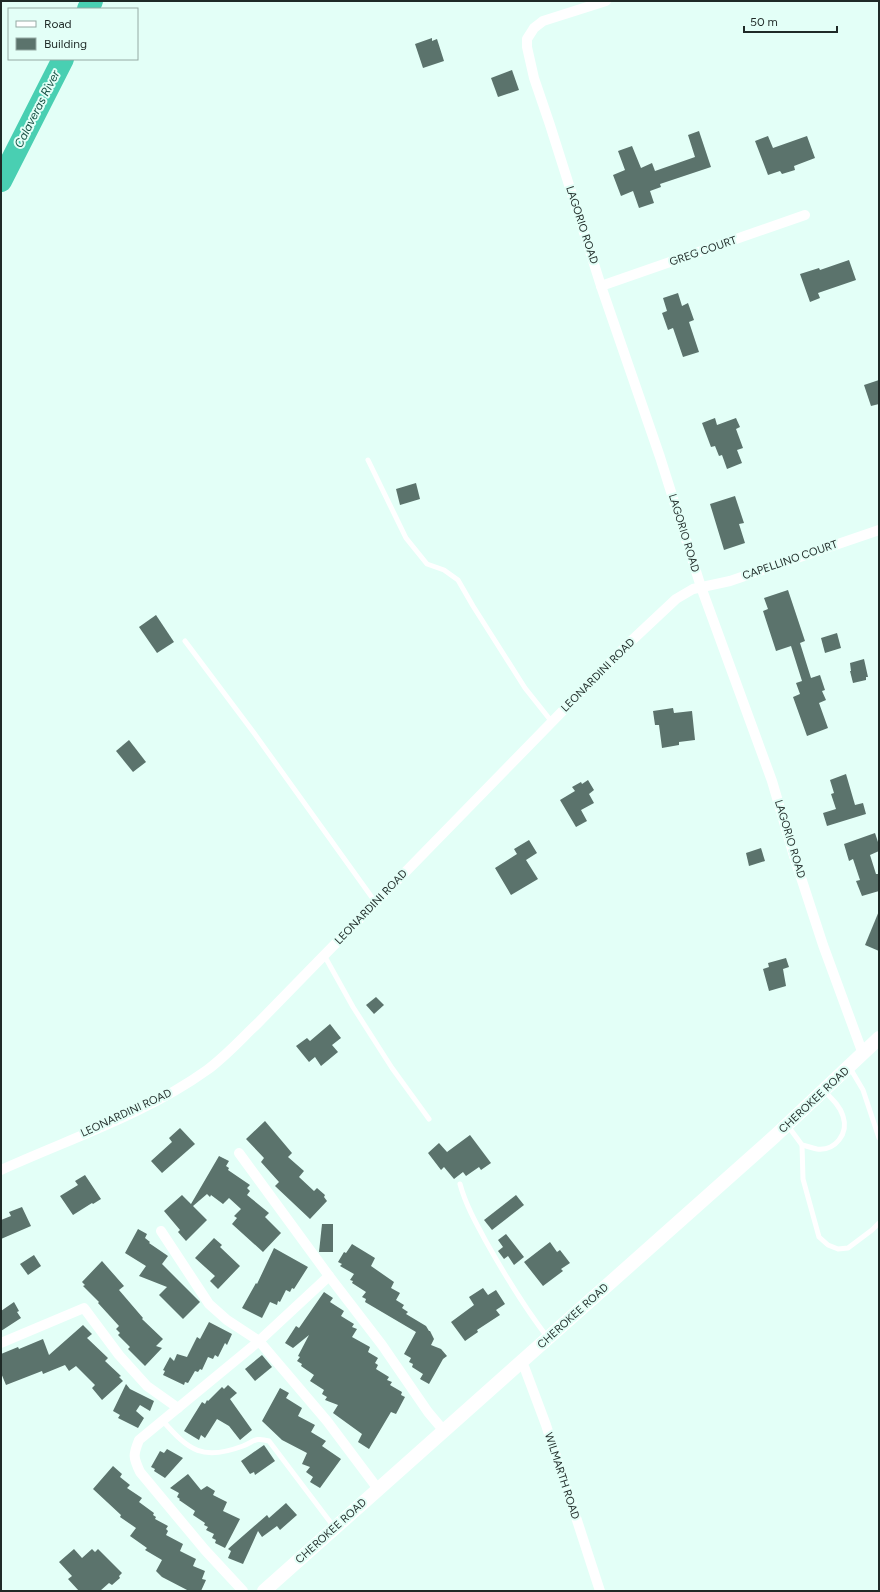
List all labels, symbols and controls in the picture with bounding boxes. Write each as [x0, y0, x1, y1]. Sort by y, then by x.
legend [8, 8, 138, 60]
scale bar [744, 8, 837, 34]
text: 50 m [750, 15, 778, 29]
text: Road [44, 17, 72, 31]
text: Building [44, 37, 87, 51]
water label: Calaveras River [11, 67, 63, 150]
street label: LAGORIO ROAD [563, 184, 601, 266]
street label: GREG COURT [668, 233, 738, 269]
street label: LAGORIO ROAD [666, 492, 702, 574]
street label: CAPELLINO COURT [741, 538, 839, 582]
street label: LEONARDINI ROAD [558, 635, 638, 715]
street label: LAGORIO ROAD [772, 798, 808, 880]
street label: LEONARDINI ROAD [332, 867, 410, 947]
street label: CHEROKEE ROAD [776, 1064, 852, 1136]
street label: LEONARDINI ROAD [78, 1086, 174, 1140]
street label: CHEROKEE ROAD [535, 1280, 611, 1351]
street label: WILMARTH ROAD [542, 1431, 582, 1521]
street label: CHEROKEE ROAD [293, 1495, 369, 1566]

